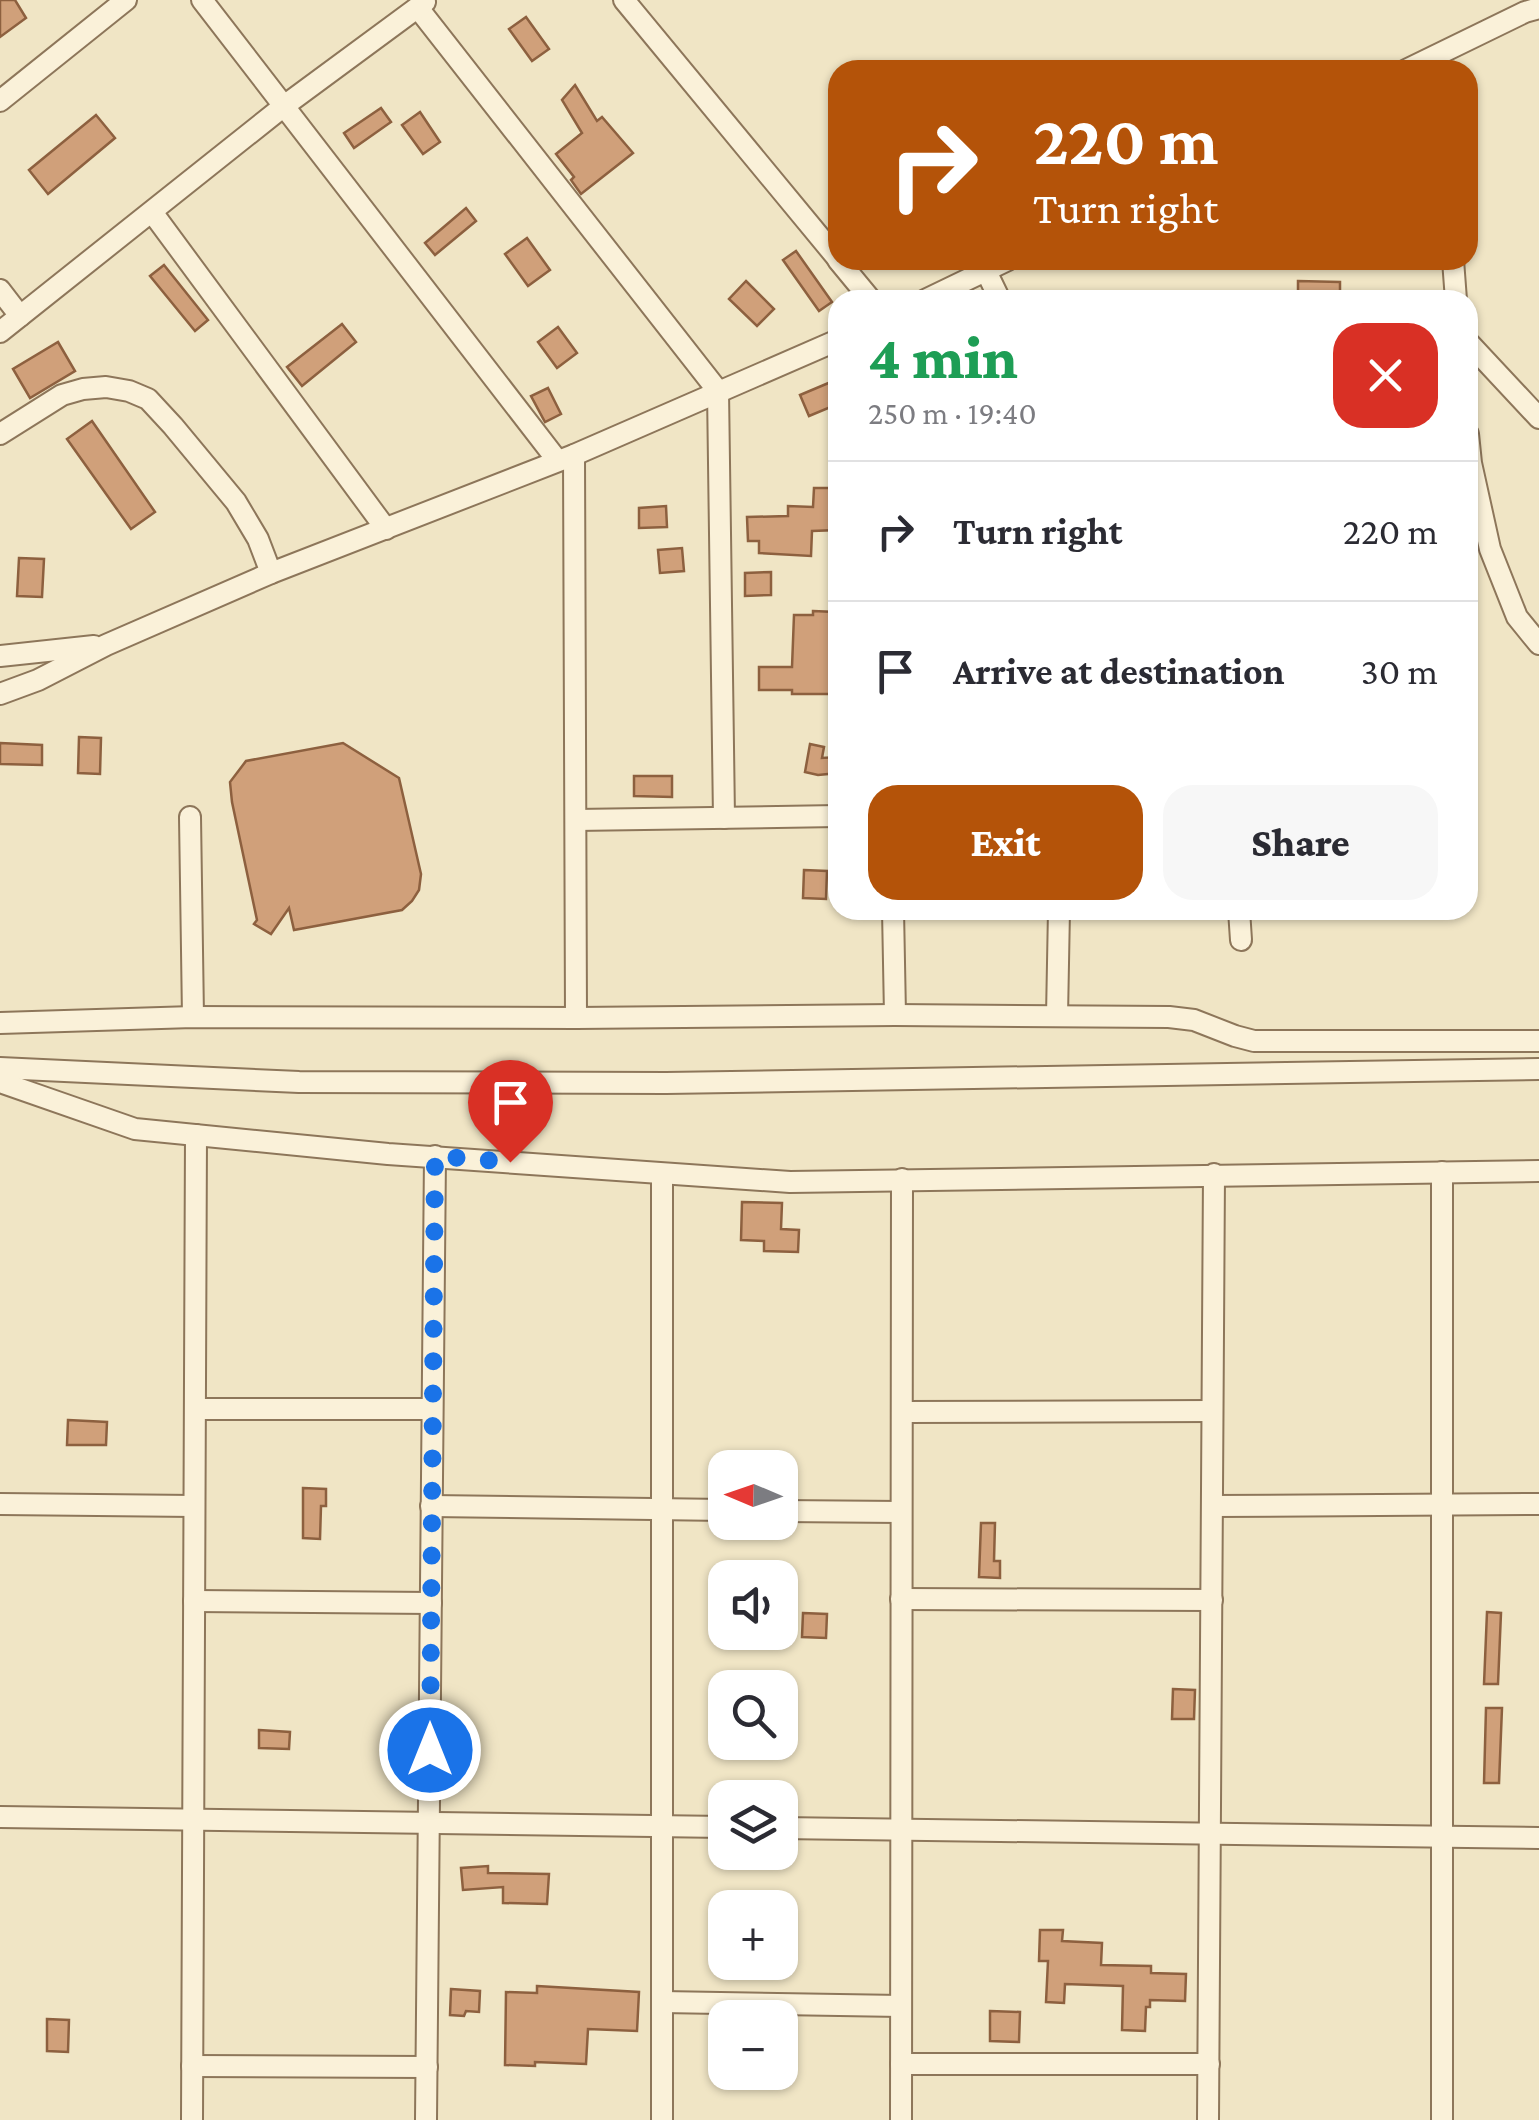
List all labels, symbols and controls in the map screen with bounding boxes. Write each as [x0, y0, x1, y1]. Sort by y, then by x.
icon: right [868, 100, 998, 230]
text: 220 m [1033, 101, 1219, 179]
text: Turn right [1033, 183, 1218, 233]
button: close [1333, 323, 1438, 428]
text: 4 min [868, 324, 1018, 391]
text: 250 m · 19:40 [868, 395, 1036, 431]
icon: right [868, 504, 923, 559]
text: Turn right [953, 510, 1122, 552]
text: 220 m [1343, 510, 1438, 552]
icon: arrive [868, 644, 923, 699]
text: Arrive at destination [953, 650, 1285, 692]
text: 30 m [1361, 650, 1438, 692]
button: Exit [868, 785, 1143, 900]
button: Share [1163, 785, 1438, 900]
pin [468, 1060, 553, 1163]
icon: arrive [483, 1075, 538, 1130]
north arrow [708, 1450, 798, 1540]
map controls [708, 1450, 798, 2090]
button: sound [708, 1560, 798, 1650]
button: search [708, 1670, 798, 1760]
position arrow [378, 1698, 482, 1802]
button: layers [708, 1780, 798, 1870]
button: + [708, 1890, 798, 1980]
button: − [708, 2000, 798, 2090]

